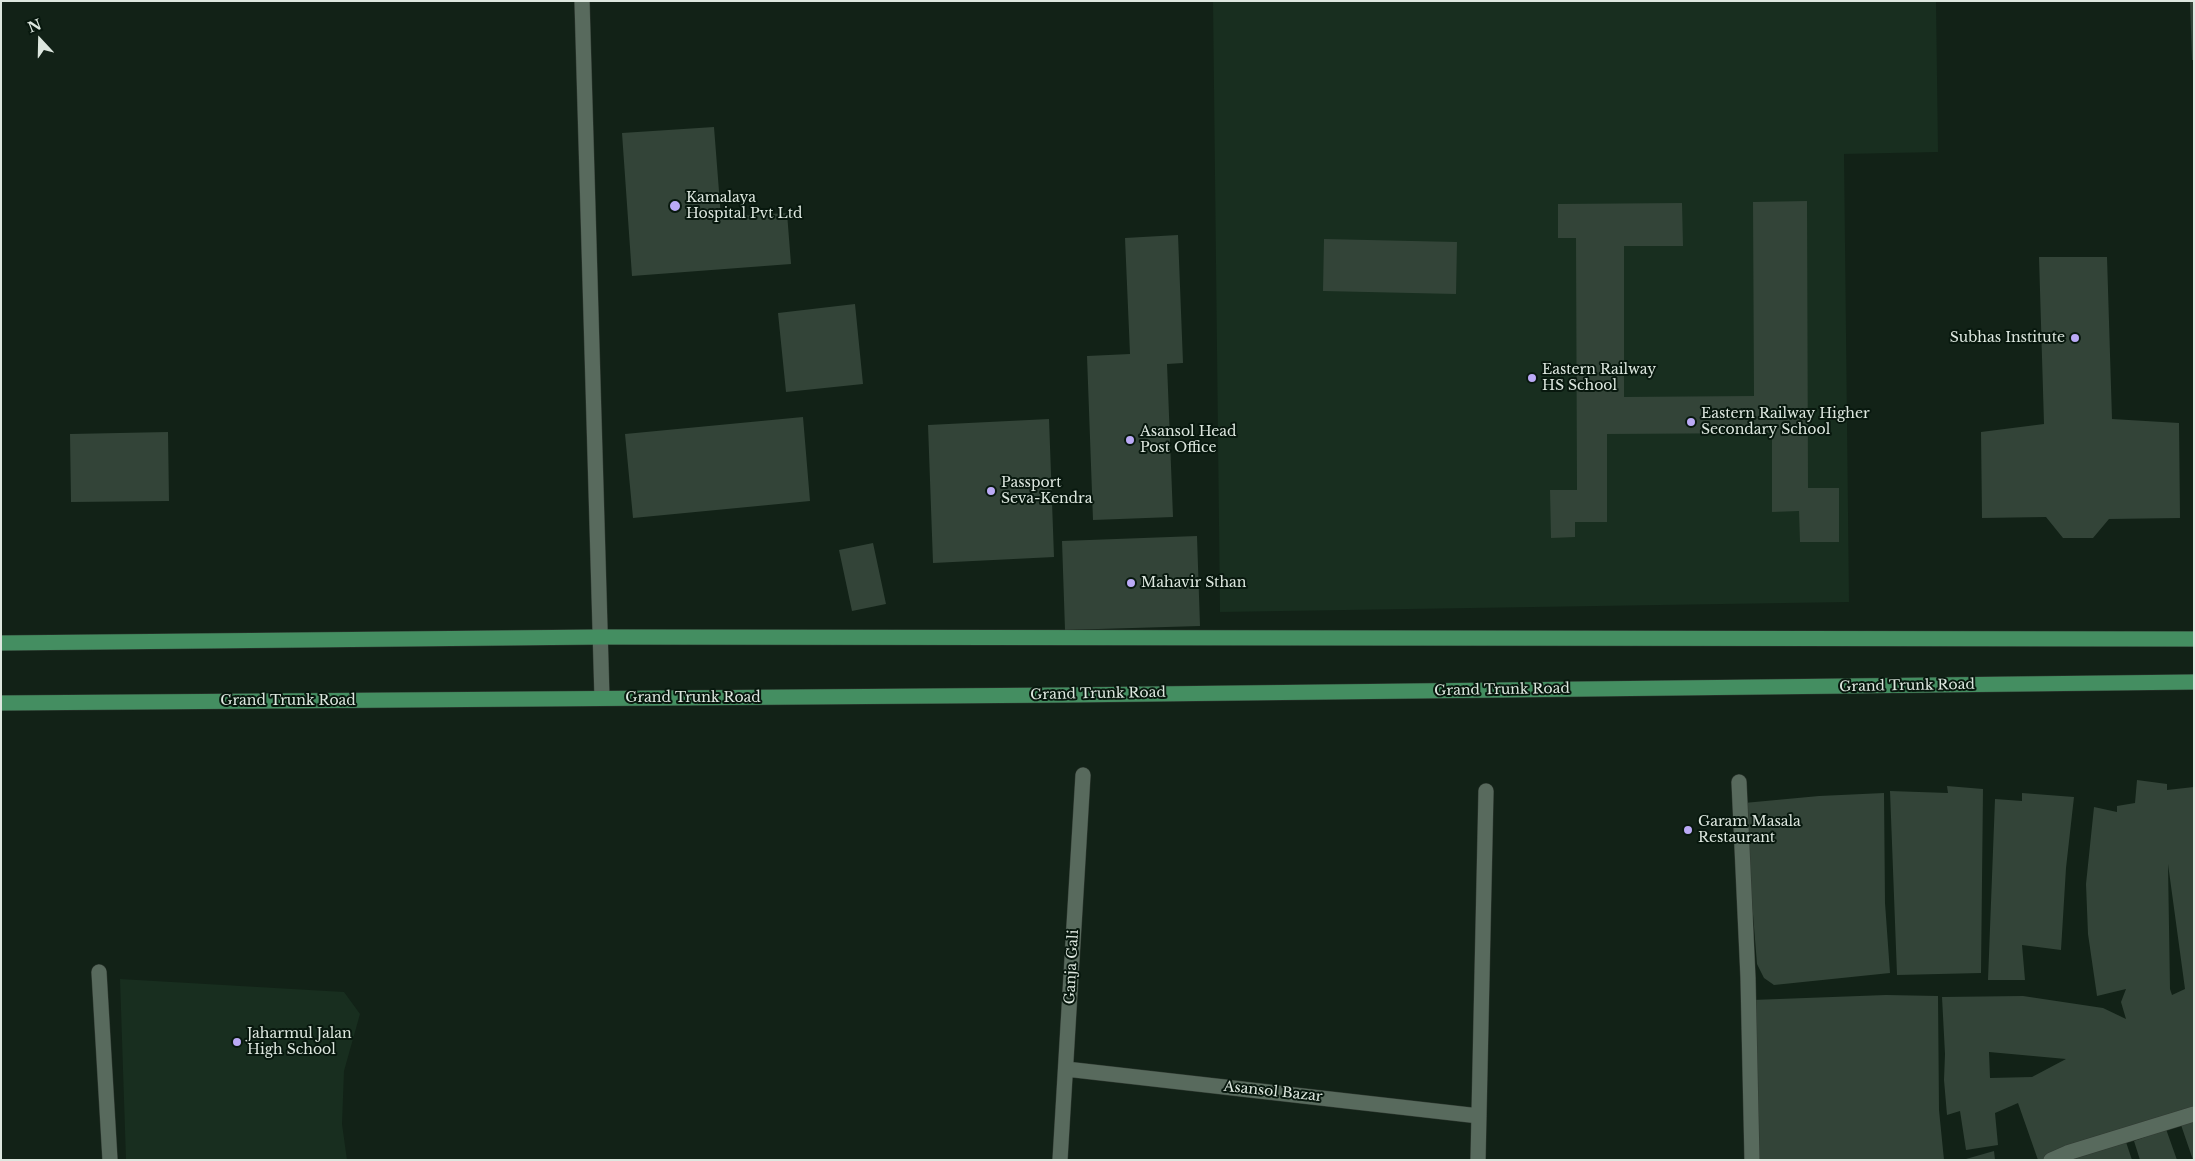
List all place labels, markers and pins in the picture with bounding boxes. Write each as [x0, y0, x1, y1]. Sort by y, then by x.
place label: Kamalaya Hospital Pvt Ltd [686, 190, 802, 222]
marker: Kamalaya Hospital Pvt Ltd [668, 199, 682, 213]
place label: Subhas Institute [1950, 330, 2065, 346]
marker: Subhas Institute [2069, 332, 2081, 344]
place label: Eastern Railway HS School [1542, 362, 1656, 394]
marker: Eastern Railway HS School [1526, 372, 1538, 384]
place label: Eastern Railway Higher Secondary School [1701, 406, 1870, 438]
marker: Eastern Railway Higher Secondary School [1685, 416, 1697, 428]
place label: Asansol Head Post Office [1140, 424, 1236, 457]
marker: Asansol Head Post Office [1124, 434, 1136, 446]
place label: Passport Seva-Kendra [1001, 475, 1093, 508]
marker: Passport Seva-Kendra [985, 485, 997, 497]
place label: Mahavir Sthan [1141, 575, 1246, 591]
marker: Mahavir Sthan [1125, 577, 1137, 589]
place label: Garam Masala Restaurant [1698, 814, 1801, 846]
marker: Garam Masala Restaurant [1682, 824, 1694, 836]
place label: Jaharmul Jalan High School [247, 1026, 352, 1058]
marker: Jaharmul Jalan High School [231, 1036, 243, 1048]

